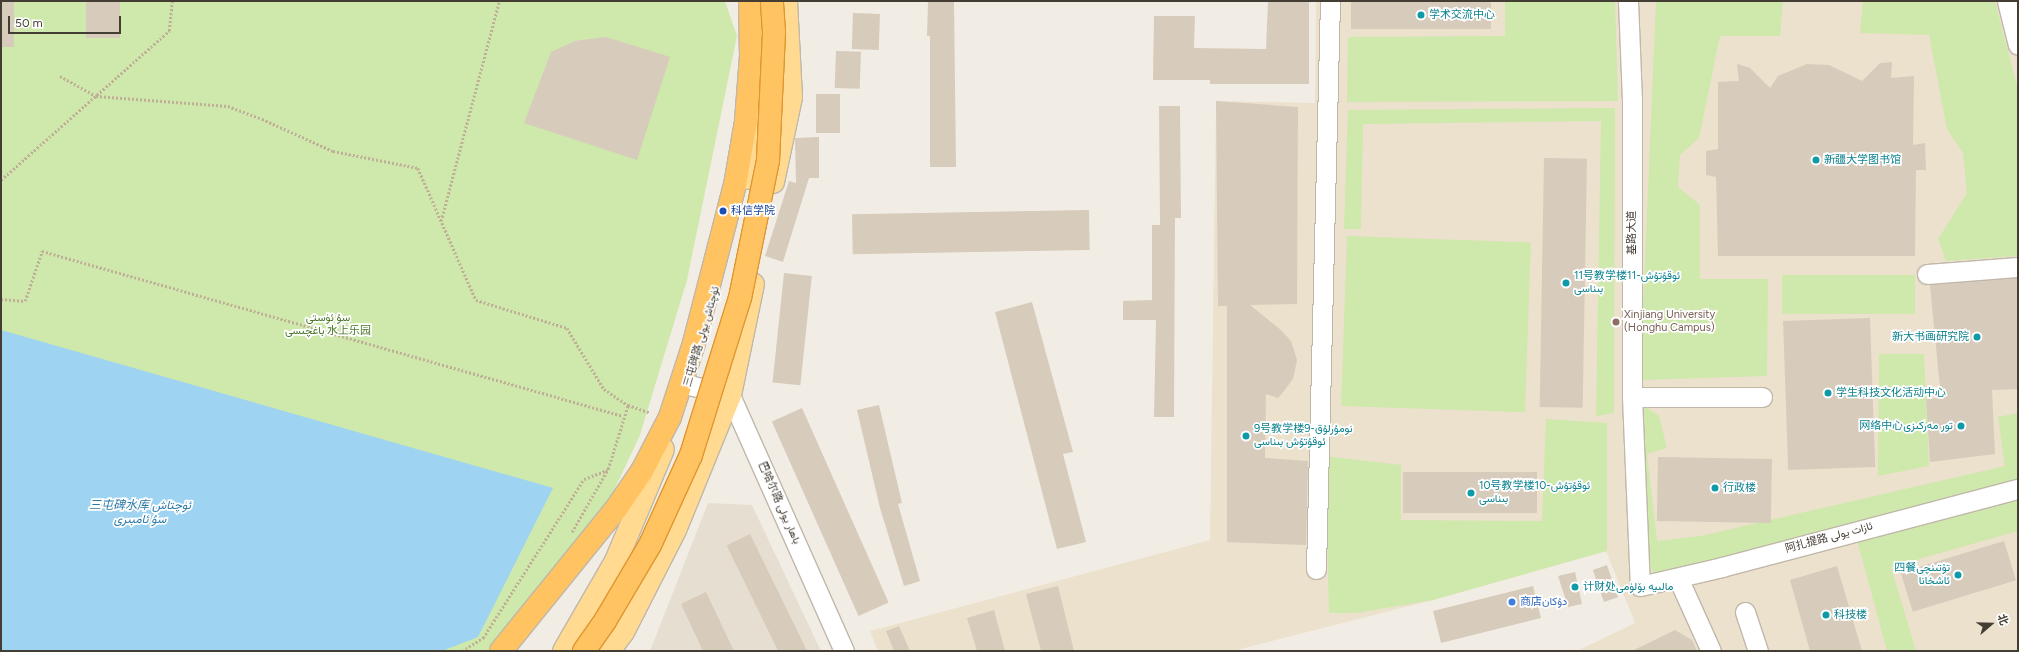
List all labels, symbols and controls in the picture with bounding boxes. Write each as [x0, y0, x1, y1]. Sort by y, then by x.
scale bar [10, 8, 123, 34]
place label: 学术交流中心 [1429, 8, 1495, 22]
marker: 学术交流中心 [1416, 10, 1426, 20]
text: 50 m [15, 16, 43, 30]
place label: 新疆大学图书馆 [1824, 153, 1901, 167]
marker: 新疆大学图书馆 [1811, 155, 1821, 165]
place label: 科信学院 [731, 204, 775, 218]
marker: 科信学院 [718, 206, 728, 216]
street label: 基路大道 [1625, 211, 1639, 255]
place label: 11号教学楼11-ئوقۇتۇش بىناسى [1574, 270, 1680, 296]
marker: 11号教学楼11-ئوقۇتۇش بىناسى [1561, 278, 1571, 288]
street label: 三屯碑路 ئۈچتاش يولى [681, 285, 723, 389]
place label: Xinjiang University (Honghu Campus) [1624, 309, 1715, 335]
park label: سۇ ئۈستى باغچىسى 水上乐园 [285, 312, 371, 338]
marker: Xinjiang University (Honghu Campus) [1611, 317, 1621, 327]
place label: 新大书画研究院 [1892, 330, 1969, 344]
marker: 新大书画研究院 [1972, 332, 1982, 342]
place label: 学生科技文化活动中心 [1836, 386, 1946, 400]
marker: 学生科技文化活动中心 [1823, 388, 1833, 398]
place label: 网络中心تور مەركىزى [1859, 419, 1953, 433]
marker: 网络中心تور مەركىزى [1956, 421, 1966, 431]
place label: 9号教学楼9-نومۇرلۇق ئوقۇتۇش بىناسى [1254, 423, 1353, 449]
marker: 9号教学楼9-نومۇرلۇق ئوقۇتۇش بىناسى [1241, 431, 1251, 441]
street label: 巴哈尔路 باھار يولى [755, 460, 803, 546]
place label: 10号教学楼10-ئوقۇتۇش بىناسى [1479, 480, 1590, 506]
place label: 行政楼 [1723, 481, 1756, 495]
marker: 行政楼 [1710, 483, 1720, 493]
marker: 10号教学楼10-ئوقۇتۇش بىناسى [1466, 488, 1476, 498]
water label: 三屯碑水库 ئۈچتاش سۇ ئامبىرى [89, 499, 191, 527]
street label: 阿扎提路 ئازات يولى [1784, 520, 1874, 556]
place label: 四餐تۆتىنچى ئاشخانا [1894, 562, 1950, 588]
marker: 四餐تۆتىنچى ئاشخانا [1953, 570, 1963, 580]
place label: 计财处مالىيە بۆلۈمى [1583, 580, 1673, 594]
marker: 计财处مالىيە بۆلۈمى [1570, 582, 1580, 592]
place label: 商店دۇكان [1520, 595, 1567, 609]
marker: 商店دۇكان [1507, 597, 1517, 607]
north arrow [1971, 604, 2011, 644]
place label: 科技楼 [1834, 608, 1867, 622]
marker: 科技楼 [1821, 610, 1831, 620]
text: 北 [1995, 612, 2011, 627]

